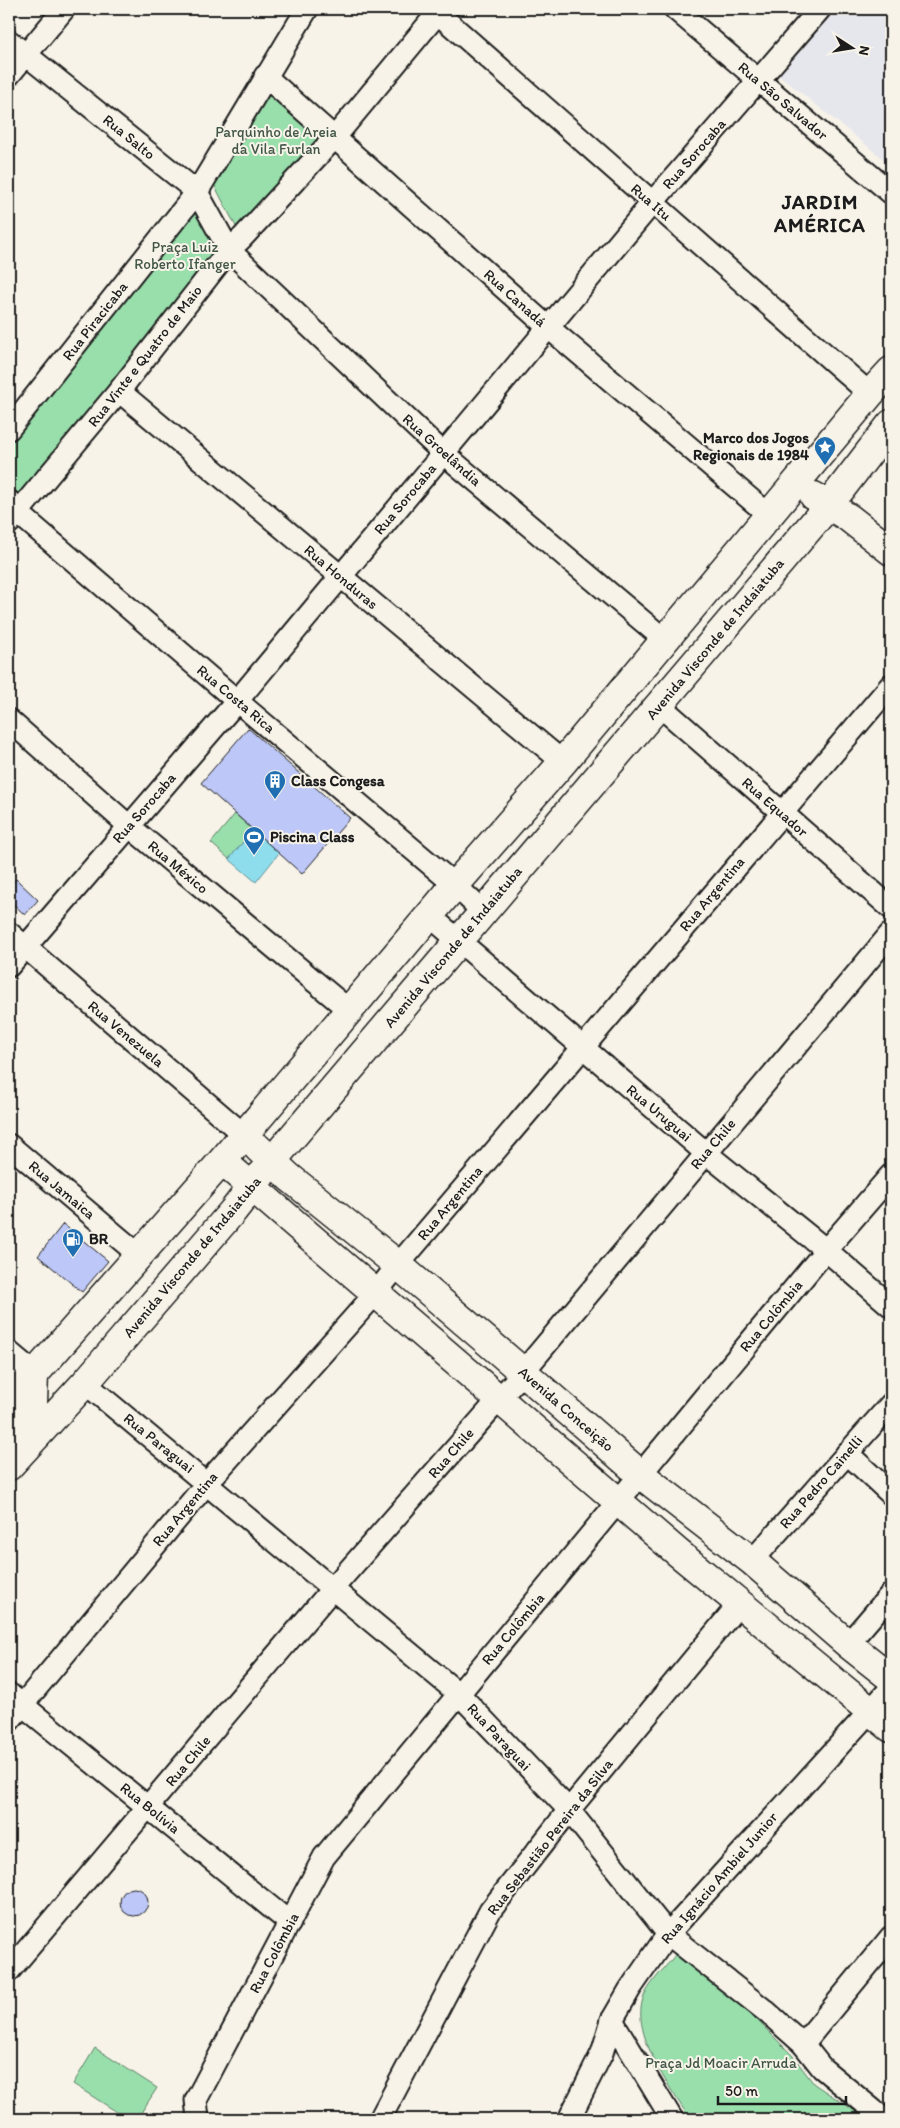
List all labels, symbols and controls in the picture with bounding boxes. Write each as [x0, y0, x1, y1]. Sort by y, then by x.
north arrow [828, 22, 878, 72]
text: N [855, 44, 874, 57]
street label: Rua São Salvador [734, 58, 832, 144]
street label: Rua Salto [99, 111, 159, 163]
street label: Rua Sorocaba [658, 115, 730, 193]
park label: Parquinho de Areia da Vila Furlan [215, 123, 337, 158]
street label: Rua Itu [627, 180, 675, 225]
district label: JARDIM AMÉRICA [773, 190, 866, 237]
park label: Praça Luiz Roberto Ifanger [134, 238, 236, 273]
street label: Rua Canadá [480, 265, 550, 331]
street label: Rua Piracicaba [59, 278, 132, 364]
street label: Rua Vinte e Quatro de Maio [84, 282, 206, 430]
street label: Rua Groelândia [399, 410, 485, 490]
place label: Marco dos Jogos Regionais de 1984 [693, 429, 809, 465]
place icon: Marco dos Jogos Regionais de 1984 [813, 435, 837, 466]
street label: Rua Sorocaba [370, 459, 440, 538]
street label: Rua Honduras [300, 541, 382, 613]
street label: Avenida Visconde de Indaiatuba [642, 554, 788, 723]
street label: Rua Costa Rica [193, 661, 279, 737]
street label: Rua Sorocaba [108, 769, 180, 847]
building icon: Class Congesa [263, 769, 287, 800]
place label: Class Congesa [291, 772, 385, 791]
street label: Rua Equador [738, 773, 812, 841]
sports icon: Piscina Class [242, 825, 266, 856]
place label: Piscina Class [270, 828, 355, 846]
street label: Rua México [144, 837, 212, 897]
street label: Rua Argentina [676, 853, 749, 935]
street label: Avenida Visconde de Indaiatuba [380, 862, 526, 1031]
street label: Rua Venezuela [84, 997, 168, 1071]
street label: Rua Uruguai [623, 1081, 695, 1145]
street label: Rua Chile [686, 1115, 740, 1173]
street label: Rua Jamaica [25, 1157, 99, 1223]
street label: Rua Argentina [414, 1162, 487, 1244]
street label: Avenida Visconde de Indaiatuba [119, 1172, 265, 1341]
fuel station icon: BR [61, 1227, 85, 1258]
place label: BR [89, 1230, 109, 1248]
street label: Rua Colômbia [736, 1276, 807, 1356]
street label: Avenida Conceição [515, 1363, 617, 1455]
street label: Rua Paraguai [120, 1409, 198, 1477]
street label: Rua Chile [424, 1424, 478, 1482]
street label: Rua Pedro Cainelli [776, 1432, 866, 1532]
street label: Rua Argentina [149, 1468, 222, 1550]
street label: Rua Colômbia [478, 1589, 549, 1669]
street label: Rua Paraguai [463, 1700, 535, 1774]
street label: Rua Chile [161, 1732, 215, 1790]
street label: Rua Sebastião Pereira da Silva [483, 1755, 617, 1919]
street label: Rua Bolívia [117, 1779, 184, 1838]
street label: Rua Ignácio Ambiel Junior [657, 1808, 781, 1948]
street label: Rua Colômbia [245, 1909, 303, 1996]
park label: Praça Jd Moacir Arruda [645, 2054, 797, 2072]
scale bar [718, 2073, 845, 2105]
text: 50 m [725, 2082, 758, 2100]

